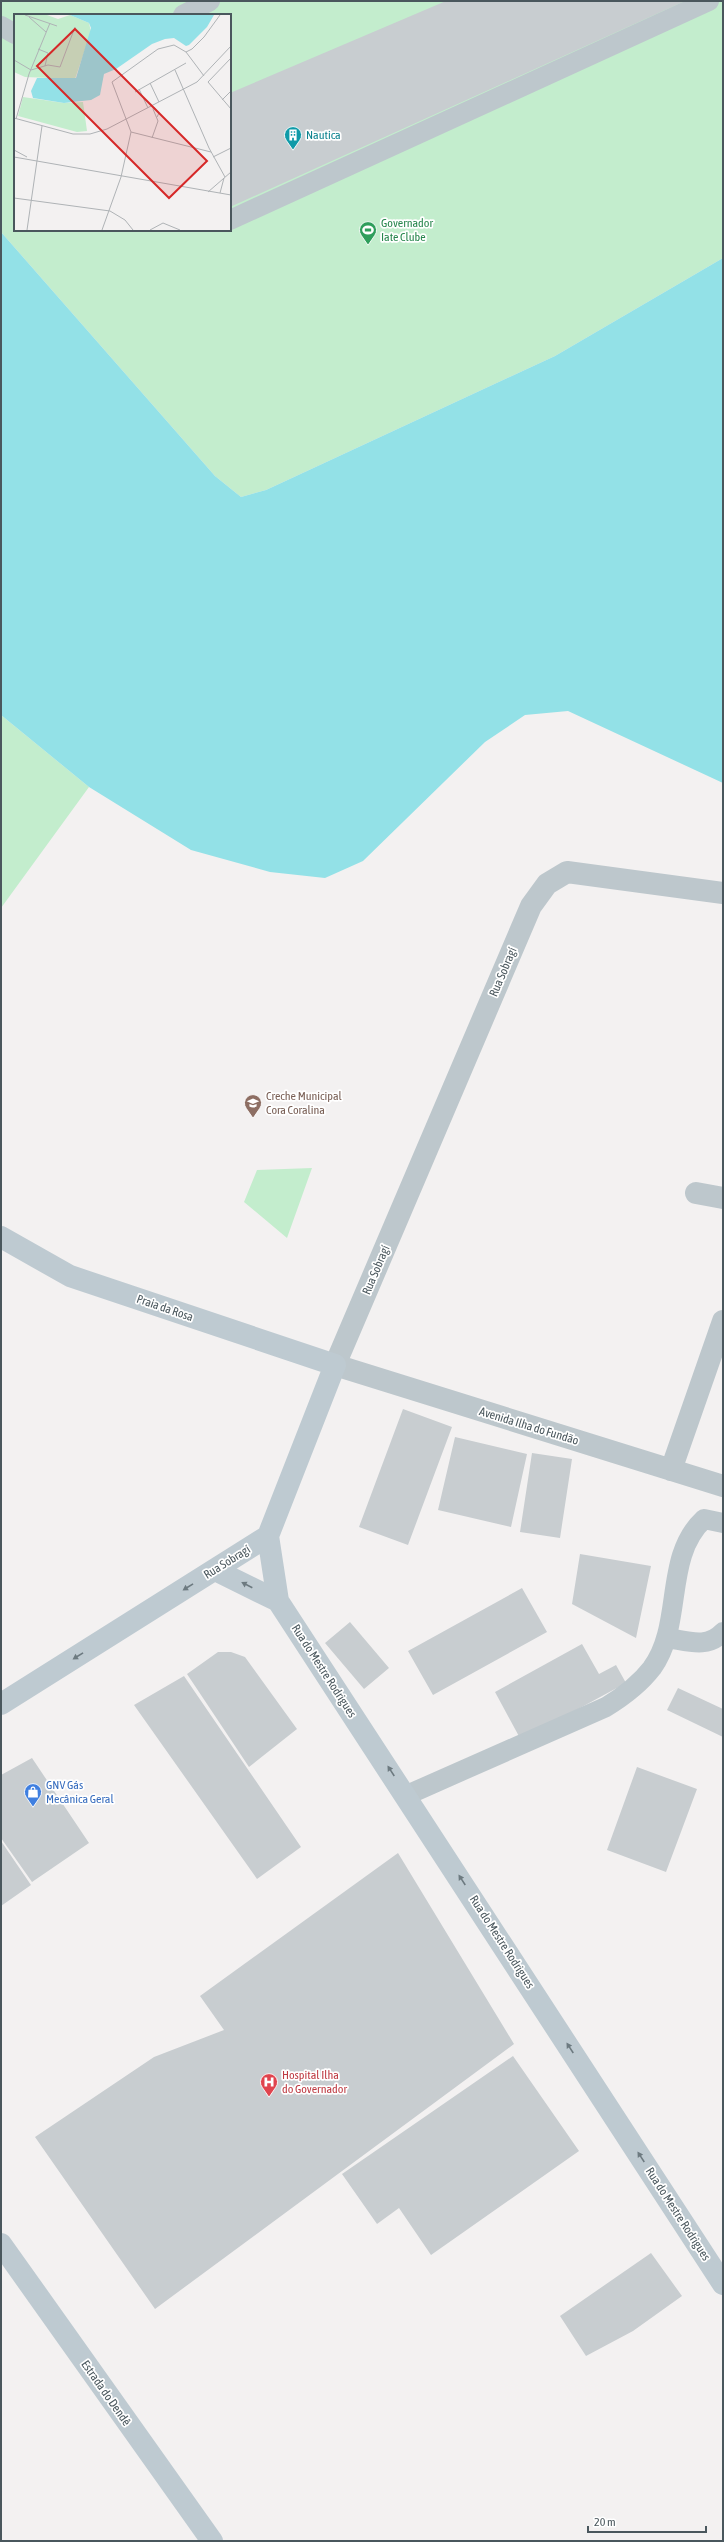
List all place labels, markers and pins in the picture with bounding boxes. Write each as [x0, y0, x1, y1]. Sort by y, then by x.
building icon: Nautica [283, 125, 303, 150]
place label: Nautica [306, 128, 341, 142]
place label: Governador Iate Clube [381, 216, 433, 244]
sports icon: Governador Iate Clube [358, 220, 378, 245]
place label: Creche Municipal Cora Coralina [266, 1089, 343, 1117]
school or university icon: Creche Municipal Cora Coralina [243, 1093, 263, 1118]
place label: GNV Gás Mecânica Geral [46, 1778, 114, 1806]
shop icon: GNV Gás Mecânica Geral [23, 1782, 43, 1807]
place label: Hospital Ilha do Governador [282, 2068, 347, 2096]
hospital icon: Hospital Ilha do Governador [259, 2072, 279, 2097]

